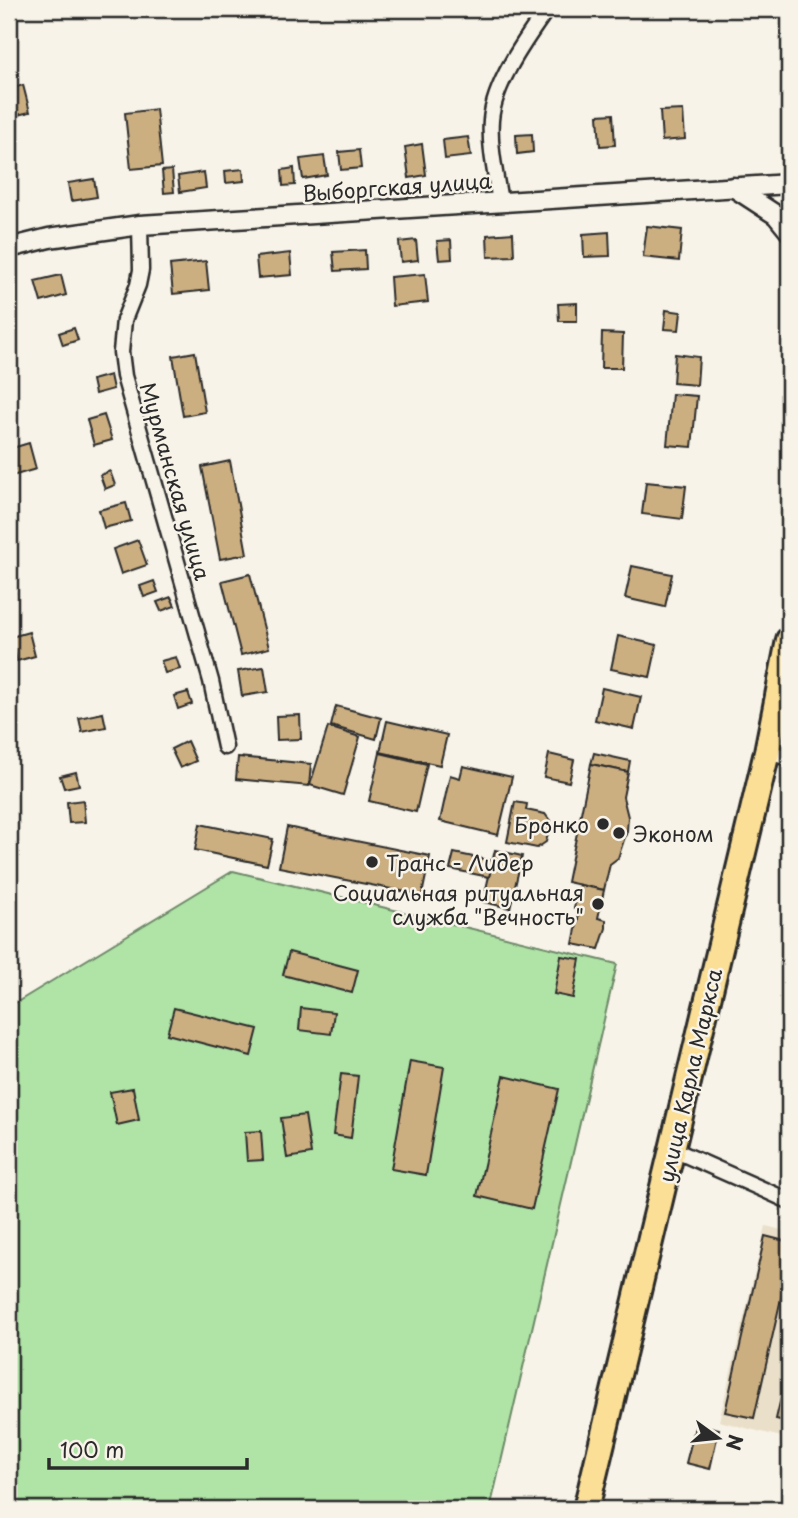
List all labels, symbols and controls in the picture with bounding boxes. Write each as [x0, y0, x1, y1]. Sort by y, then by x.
street label: Выборгская улица [301, 163, 494, 209]
street label: Мурманская улица [132, 378, 220, 584]
place label: Бронко [514, 808, 589, 840]
marker: Бронко [595, 816, 611, 832]
place label: Эконом [633, 817, 714, 849]
marker: Эконом [611, 825, 627, 841]
place label: Транс - Лидер [386, 846, 534, 878]
marker: Транс - Лидер [364, 854, 380, 870]
place label: Социальная ритуальная служба "Вечность" [333, 876, 584, 932]
marker: Социальная ритуальная служба "Вечность" [590, 896, 606, 912]
street label: улица Карла Маркса [649, 965, 729, 1185]
north arrow [682, 1402, 752, 1472]
scale bar [49, 1427, 247, 1471]
text: N [720, 1432, 751, 1454]
text: 100 m [60, 1433, 124, 1465]

